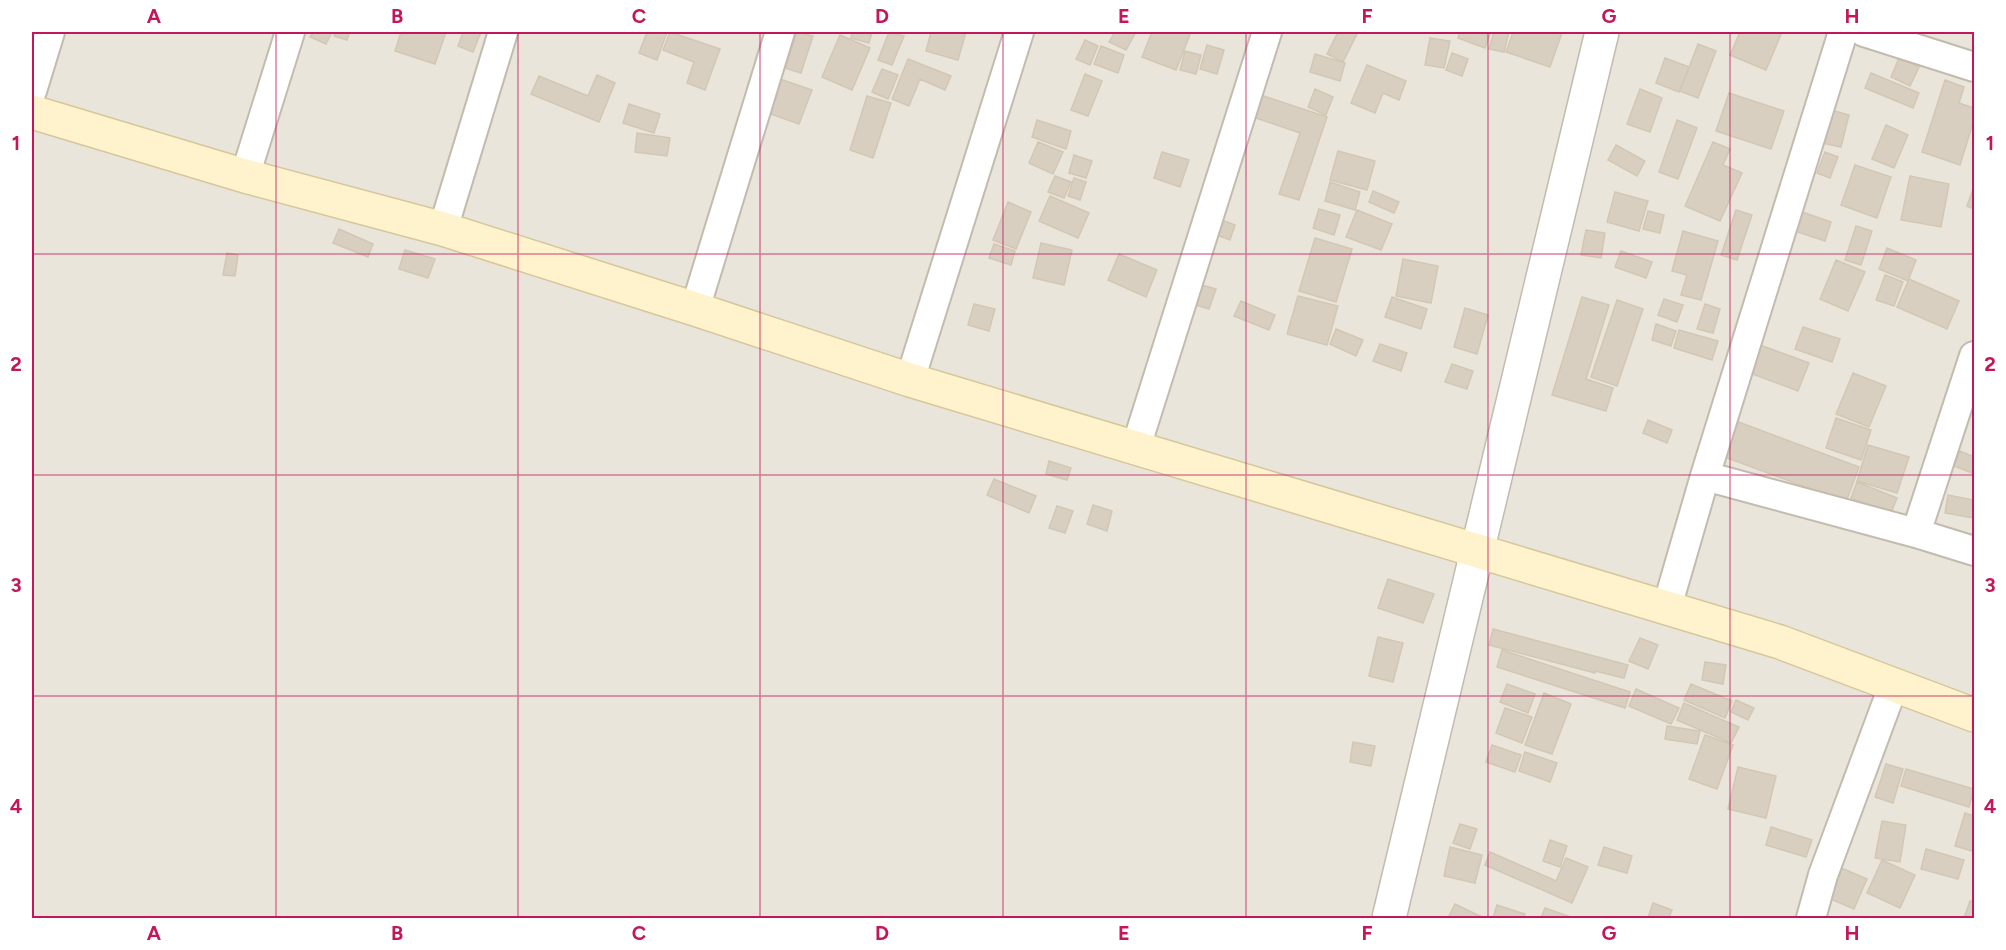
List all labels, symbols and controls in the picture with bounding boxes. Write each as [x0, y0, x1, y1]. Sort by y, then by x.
text: A [147, 4, 162, 28]
text: B [391, 4, 403, 28]
text: C [632, 4, 646, 28]
text: D [875, 4, 889, 28]
text: E [1118, 4, 1130, 28]
text: F [1361, 4, 1373, 28]
text: G [1602, 4, 1617, 28]
text: H [1845, 4, 1860, 28]
text: 1 [12, 131, 20, 155]
text: 1 [1986, 131, 1994, 155]
text: 2 [10, 352, 22, 376]
text: 2 [1984, 352, 1996, 376]
text: 3 [10, 573, 22, 597]
text: 3 [1984, 573, 1996, 597]
text: 4 [10, 794, 23, 818]
text: 4 [1984, 794, 1997, 818]
text: A [147, 921, 162, 945]
text: B [391, 921, 403, 945]
text: C [632, 921, 646, 945]
text: D [875, 921, 889, 945]
text: E [1118, 921, 1130, 945]
text: F [1361, 921, 1373, 945]
text: G [1602, 921, 1617, 945]
text: H [1845, 921, 1860, 945]

